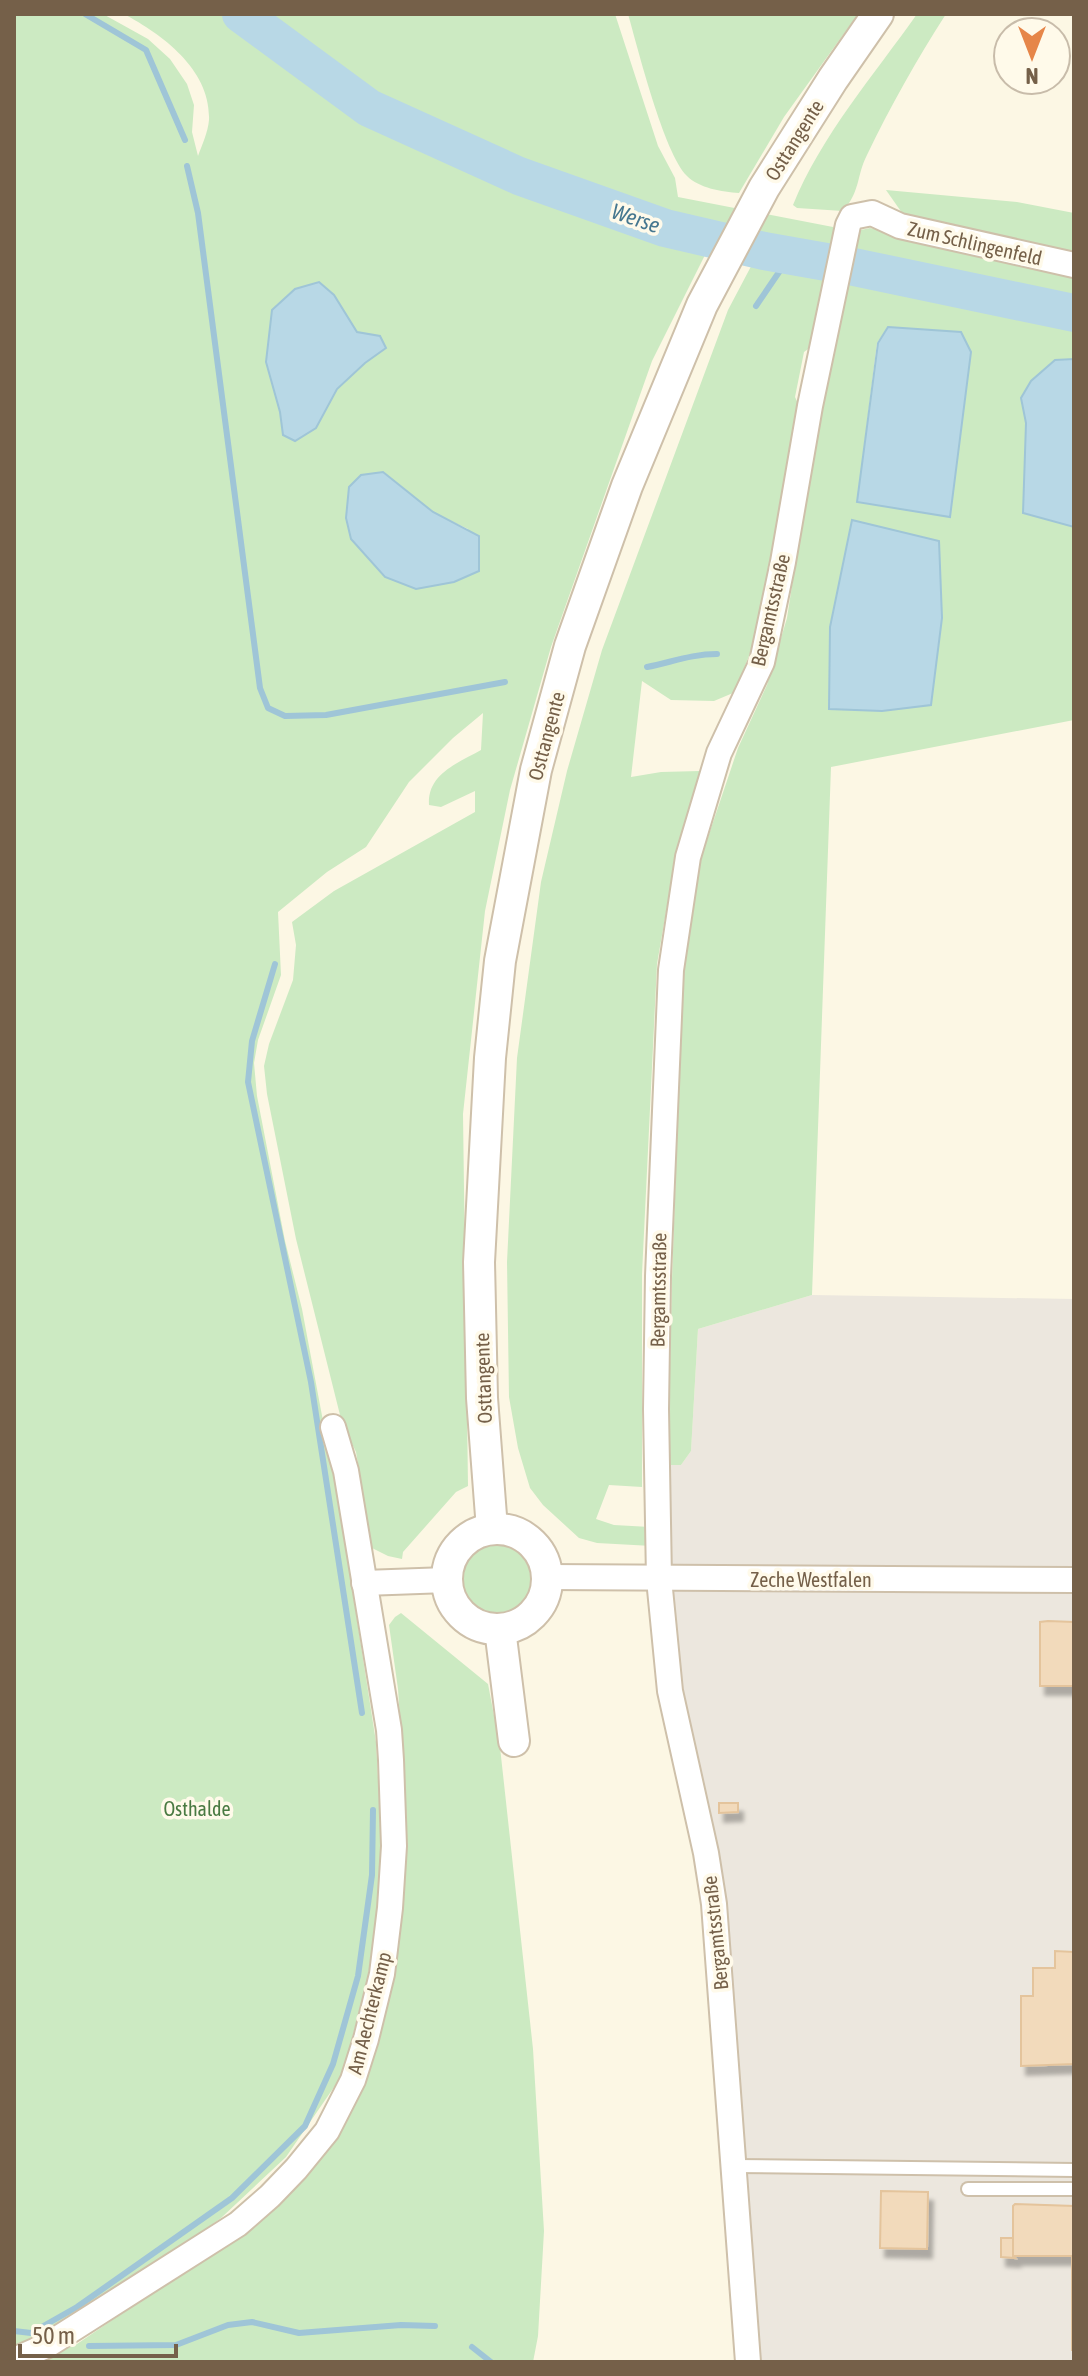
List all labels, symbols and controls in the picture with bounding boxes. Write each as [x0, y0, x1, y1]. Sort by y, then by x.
north arrow [992, 16, 1072, 96]
text: N [1026, 63, 1038, 89]
street label: Osttangente [760, 95, 828, 185]
water label: Werse [608, 198, 664, 238]
street label: Zum Schlingenfeld [906, 216, 1044, 270]
street label: Bergamtsstraße [746, 552, 794, 668]
street label: Osttangente [523, 689, 569, 783]
street label: Bergamtsstraße [646, 1232, 670, 1348]
street label: Osttangente [470, 1332, 496, 1424]
street label: Zeche Westfalen [750, 1568, 872, 1591]
park label: Osthalde [163, 1797, 231, 1820]
street label: Bergamtsstraße [698, 1875, 732, 1991]
street label: Am Aechterkamp [343, 1949, 395, 2077]
scale bar [20, 2308, 176, 2358]
text: 50 m [32, 2322, 75, 2349]

